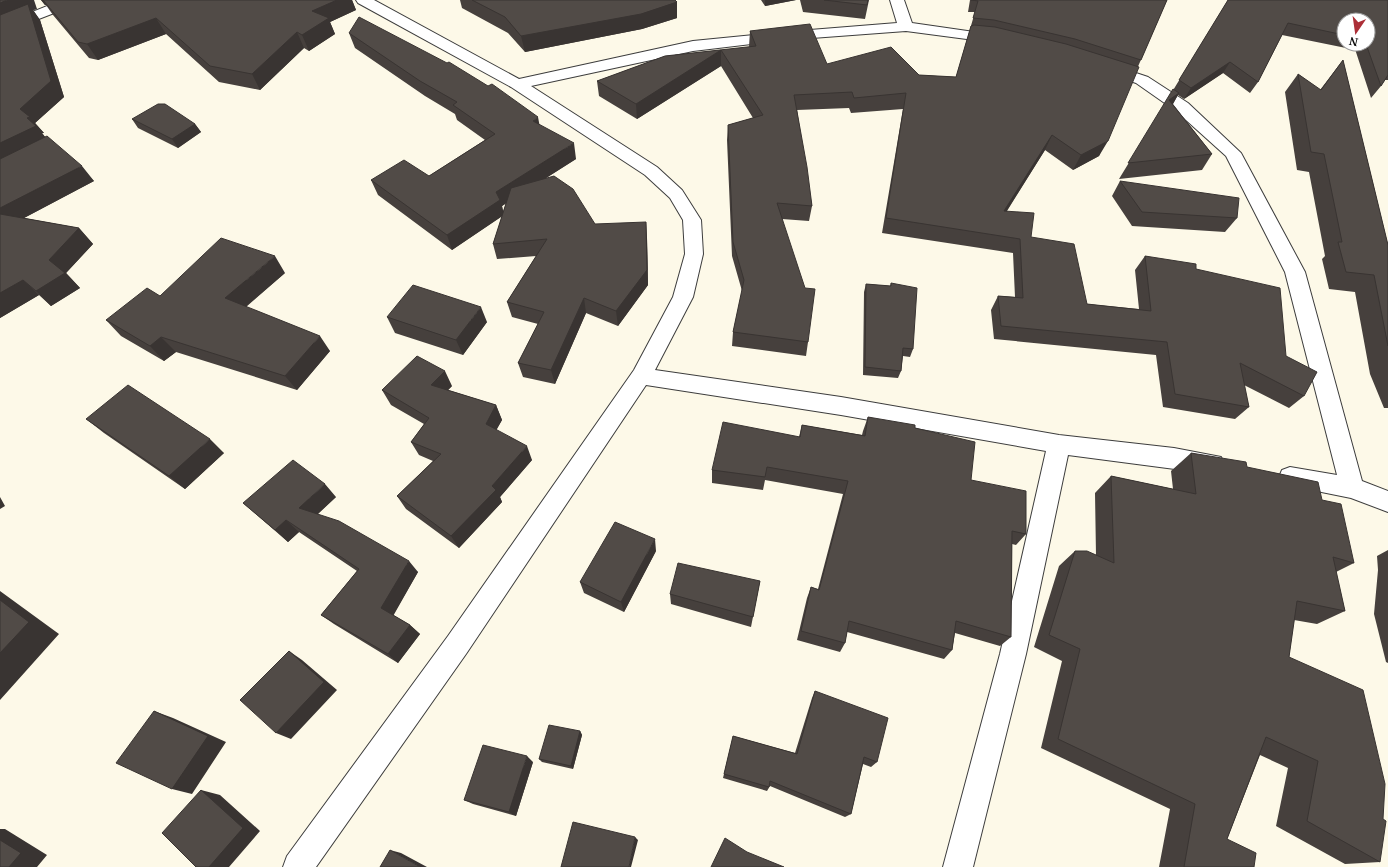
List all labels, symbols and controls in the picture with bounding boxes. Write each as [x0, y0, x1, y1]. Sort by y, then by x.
north arrow [1336, 12, 1376, 52]
text: N [1347, 34, 1360, 51]

